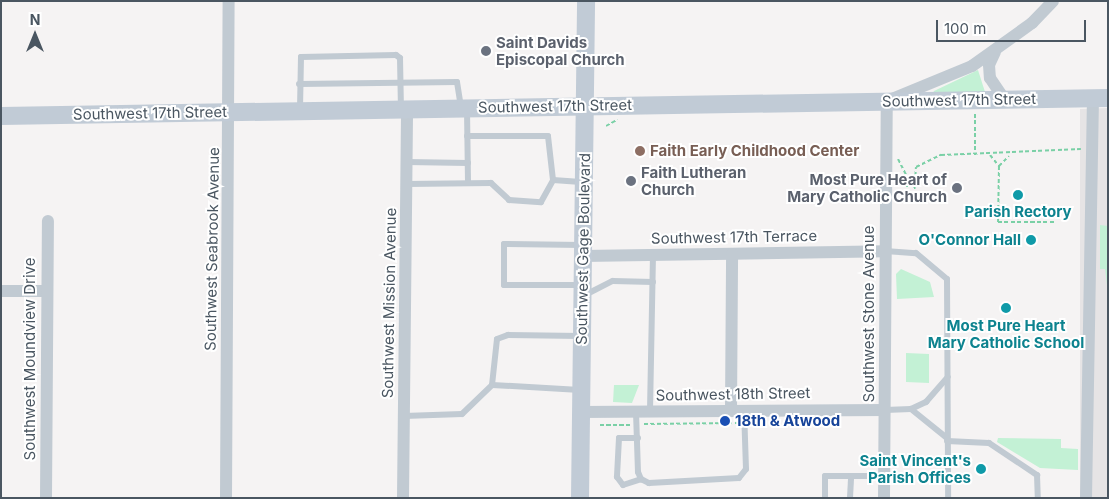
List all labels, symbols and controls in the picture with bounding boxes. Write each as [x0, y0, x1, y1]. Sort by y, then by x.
north arrow [10, 10, 60, 60]
scale bar [939, 10, 1089, 42]
text: N [30, 11, 40, 28]
text: 100 m [944, 19, 986, 38]
place label: Saint Davids Episcopal Church [496, 33, 625, 68]
marker: Saint Davids Episcopal Church [480, 45, 492, 57]
street label: Southwest 17th Street [882, 90, 1036, 110]
street label: Southwest 17th Street [478, 96, 632, 116]
street label: Southwest 17th Street [73, 103, 227, 123]
place label: Faith Early Childhood Center [650, 142, 859, 160]
marker: Faith Early Childhood Center [634, 145, 646, 157]
street label: Southwest Seabrook Avenue [201, 147, 223, 351]
street label: Southwest Gage Boulevard [572, 153, 594, 345]
place label: Faith Lutheran Church [641, 163, 746, 198]
place label: Most Pure Heart of Mary Catholic Church [787, 170, 947, 205]
marker: Faith Lutheran Church [625, 175, 637, 187]
marker: Most Pure Heart of Mary Catholic Church [951, 182, 963, 194]
marker: Parish Rectory [1012, 189, 1024, 201]
place label: Parish Rectory [964, 203, 1072, 221]
street label: Southwest Mission Avenue [378, 208, 400, 398]
street label: Southwest Stone Avenue [860, 226, 878, 402]
street label: Southwest 17th Terrace [651, 227, 817, 247]
place label: O'Connor Hall [918, 231, 1021, 249]
marker: O'Connor Hall [1025, 234, 1037, 246]
street label: Southwest Moundview Drive [21, 258, 39, 460]
marker: Most Pure Heart Mary Catholic School [1000, 302, 1012, 314]
place label: Most Pure Heart Mary Catholic School [928, 316, 1084, 351]
street label: Southwest 18th Street [655, 384, 811, 404]
place label: 18th & Atwood [735, 412, 840, 430]
marker: 18th & Atwood [719, 415, 731, 427]
place label: Saint Vincent's Parish Offices [859, 451, 971, 486]
marker: Saint Vincent's Parish Offices [975, 463, 987, 475]

